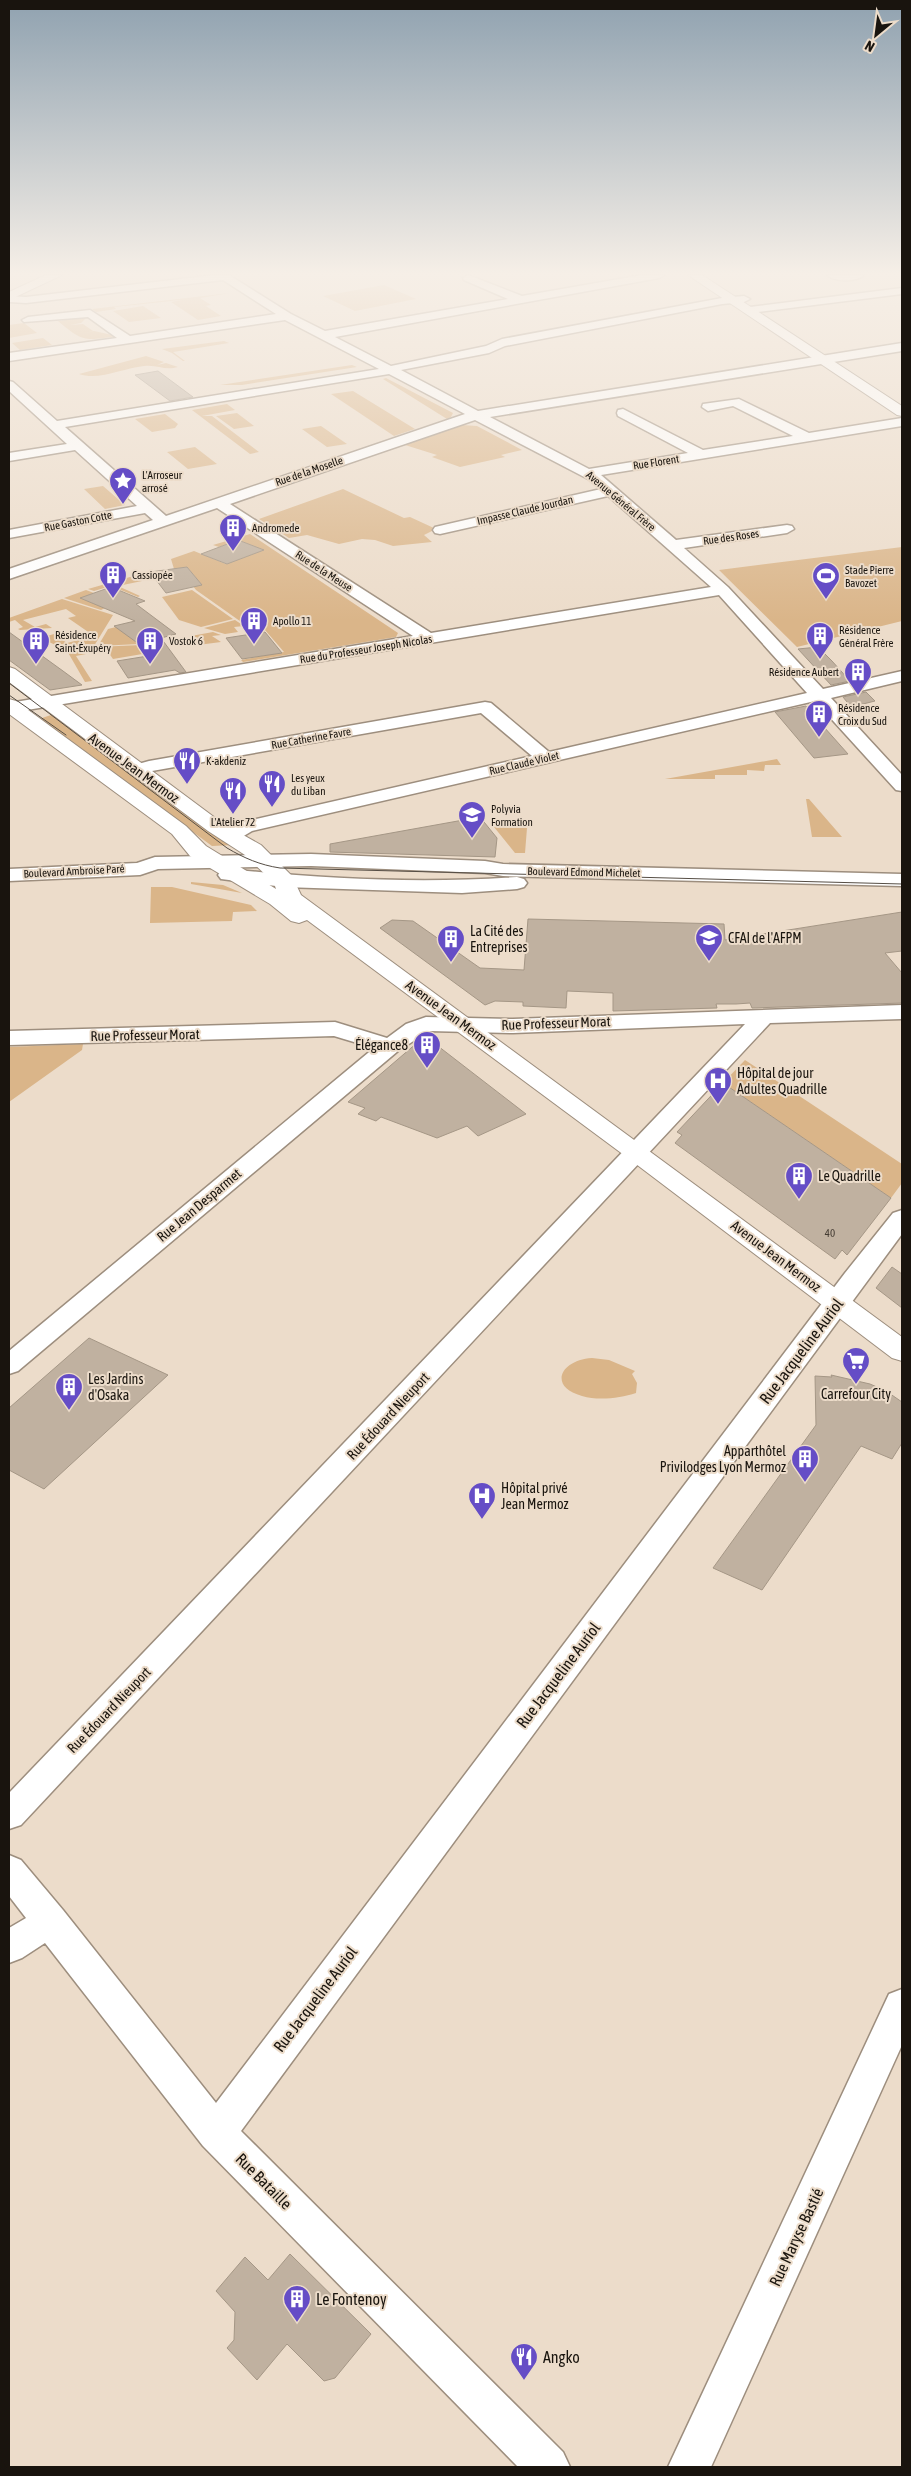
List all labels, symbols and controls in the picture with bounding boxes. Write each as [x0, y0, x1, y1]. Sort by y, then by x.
north arrow [851, 10, 901, 60]
text: N [862, 37, 877, 55]
street label: Rue Florent [632, 452, 680, 472]
street label: Rue de la Moselle [274, 454, 344, 488]
place icon: L'Arroseur arrosé [108, 466, 138, 505]
place label: L'Arroseur arrosé [142, 469, 183, 494]
street label: Avenue Général Frère [584, 469, 658, 533]
street label: Impasse Claude Jourdan [476, 493, 574, 527]
street label: Rue Gaston Cotte [43, 509, 113, 533]
building icon: Andromede [218, 513, 248, 552]
place label: Andromede [252, 522, 299, 534]
street label: Rue des Roses [702, 527, 760, 547]
street label: Rue de la Meuse [293, 548, 355, 594]
building icon: Cassiopée [98, 560, 128, 599]
sports icon: Stade Pierre Bavozet [811, 561, 841, 600]
place label: Stade Pierre Bavozet [845, 564, 894, 589]
place label: Cassiopée [132, 569, 173, 581]
building icon: Apollo 11 [239, 606, 269, 645]
place label: Apollo 11 [273, 615, 312, 627]
building icon: Résidence Général Frère [805, 621, 835, 660]
place label: Résidence Général Frère [839, 624, 893, 649]
building icon: Résidence Saint-Éxupéry [21, 626, 51, 665]
building icon: Vostok 6 [135, 626, 165, 665]
place label: Résidence Saint-Éxupéry [55, 629, 111, 654]
street label: Rue du Professeur Joseph Nicolas [299, 633, 433, 665]
place label: Vostok 6 [169, 635, 203, 647]
building icon: Résidence Aubert [843, 657, 873, 696]
place label: Résidence Aubert [769, 666, 839, 678]
building icon: Résidence Croix du Sud [804, 699, 834, 738]
place label: Résidence Croix du Sud [838, 702, 887, 727]
street label: Rue Catherine Favre [270, 725, 352, 751]
street label: Avenue Jean Mermoz [86, 730, 182, 806]
restaurant icon: K-akdeniz [172, 746, 202, 785]
street label: Rue Claude Violet [488, 749, 560, 777]
place label: K-akdeniz [206, 755, 246, 767]
restaurant icon: Les yeux du Liban [257, 769, 287, 808]
place label: Les yeux du Liban [291, 772, 326, 797]
restaurant icon: L'Atelier 72 [218, 776, 248, 815]
school or university icon: Polyvia Formation [457, 800, 487, 839]
place label: Polyvia Formation [491, 803, 533, 828]
place label: L'Atelier 72 [211, 816, 255, 828]
street label: Boulevard Ambroise Paré [23, 862, 125, 880]
street label: Boulevard Edmond Michelet [527, 865, 641, 879]
place label: La Cité des Entreprises [470, 923, 528, 955]
school or university icon: CFAI de l'AFPM [694, 923, 724, 962]
building icon: La Cité des Entreprises [436, 924, 466, 963]
place label: CFAI de l'AFPM [728, 930, 802, 946]
street label: Avenue Jean Mermoz [403, 977, 499, 1053]
street label: Rue Professeur Morat [501, 1013, 611, 1033]
street label: Rue Professeur Morat [90, 1026, 200, 1044]
building icon: Élégance8 [412, 1030, 442, 1069]
place label: Élégance8 [355, 1037, 408, 1053]
place label: Hôpital de jour Adultes Quadrille [737, 1065, 827, 1097]
hospital icon: Hôpital de jour Adultes Quadrille [703, 1066, 733, 1105]
building icon: Le Quadrille [784, 1161, 814, 1200]
street label: Rue Jean Desparmet [154, 1165, 244, 1245]
place label: Le Quadrille [818, 1168, 881, 1184]
street label: Avenue Jean Mermoz [728, 1217, 824, 1295]
house number: 40 [825, 1227, 835, 1239]
street label: Rue Jacqueline Auriol [756, 1294, 848, 1408]
supermarket icon: Carrefour City [841, 1346, 871, 1385]
street label: Rue Édouard Nieuport [344, 1369, 432, 1463]
place label: Les Jardins d'Osaka [88, 1371, 143, 1403]
building icon: Les Jardins d'Osaka [54, 1372, 84, 1411]
place label: Carrefour City [821, 1386, 891, 1402]
place label: Apparthôtel Privilodges Lyon Mermoz [660, 1443, 786, 1475]
building icon: Apparthôtel Privilodges Lyon Mermoz [790, 1444, 820, 1483]
place label: Hôpital privé Jean Mermoz [501, 1480, 568, 1512]
hospital icon: Hôpital privé Jean Mermoz [467, 1481, 497, 1520]
street label: Rue Jacqueline Auriol [513, 1618, 605, 1732]
street label: Rue Édouard Nieuport [64, 1664, 154, 1756]
street label: Rue Jacqueline Auriol [270, 1942, 362, 2056]
street label: Rue Bataille [232, 2149, 296, 2213]
street label: Rue Maryse Bastié [765, 2185, 827, 2289]
building icon: Le Fontenoy [282, 2284, 312, 2323]
place label: Le Fontenoy [316, 2290, 387, 2309]
restaurant icon: Angko [509, 2342, 539, 2381]
place label: Angko [543, 2348, 580, 2367]

